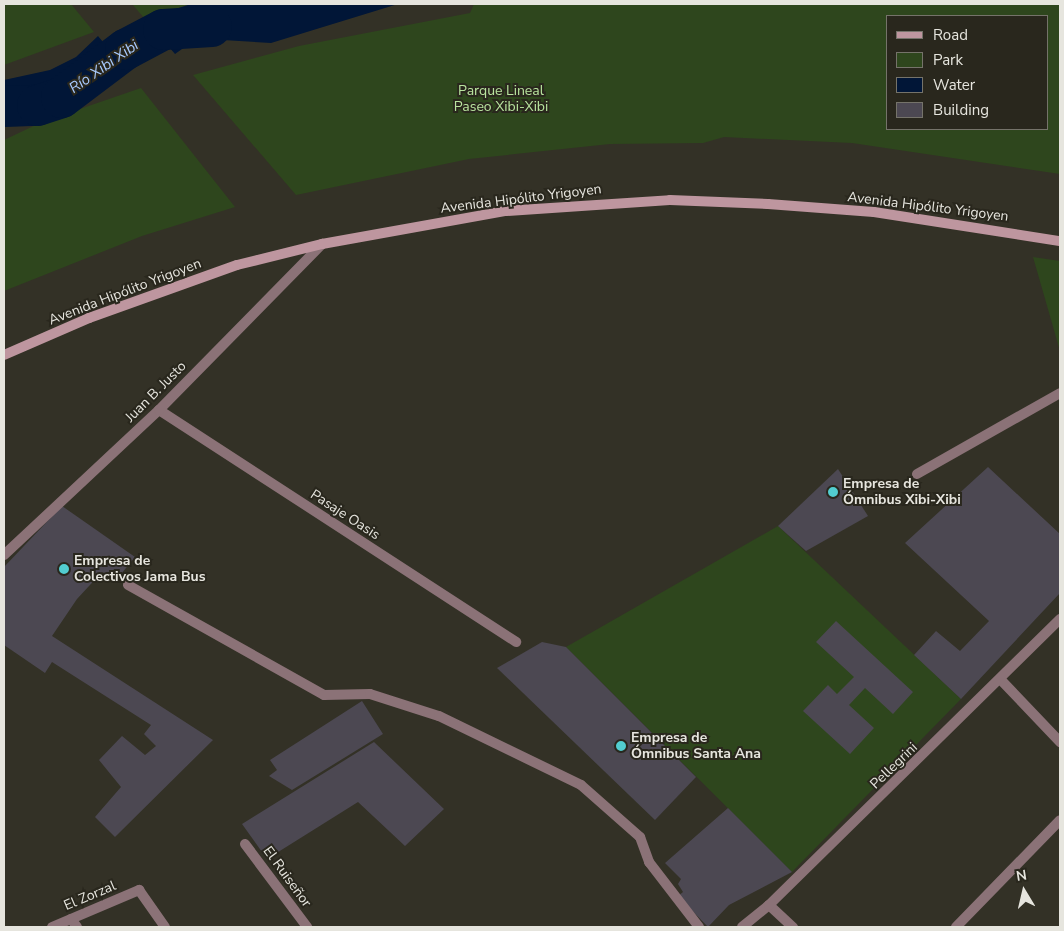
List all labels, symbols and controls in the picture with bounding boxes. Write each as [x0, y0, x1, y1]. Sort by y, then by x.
legend [886, 15, 1049, 130]
text: Road [933, 25, 968, 45]
water label: Río Xibi Xibi [66, 37, 142, 97]
text: Park [933, 50, 963, 70]
text: Water [933, 75, 975, 95]
park label: Parque Lineal Paseo Xibi-Xibi [454, 83, 548, 115]
text: Building [933, 100, 989, 120]
street label: Avenida Hipólito Yrigoyen [440, 181, 602, 217]
street label: Avenida Hipólito Yrigoyen [847, 189, 1009, 225]
street label: Avenida Hipólito Yrigoyen [46, 255, 204, 329]
street label: Juan B. Justo [122, 358, 190, 426]
place label: Empresa de Ómnibus Xibi-Xibi [843, 476, 961, 508]
street label: Pasaje Oasis [307, 486, 383, 544]
marker: Empresa de Ómnibus Xibi-Xibi [827, 486, 839, 498]
place label: Empresa de Colectivos Jama Bus [74, 553, 205, 586]
marker: Empresa de Colectivos Jama Bus [58, 563, 70, 575]
place label: Empresa de Ómnibus Santa Ana [631, 730, 761, 762]
street label: Pellegrini [867, 739, 921, 793]
marker: Empresa de Ómnibus Santa Ana [615, 740, 627, 752]
street label: El Ruiseñor [259, 843, 315, 911]
text: N [1015, 865, 1028, 886]
north arrow [999, 866, 1049, 916]
street label: El Zorzal [62, 878, 118, 914]

